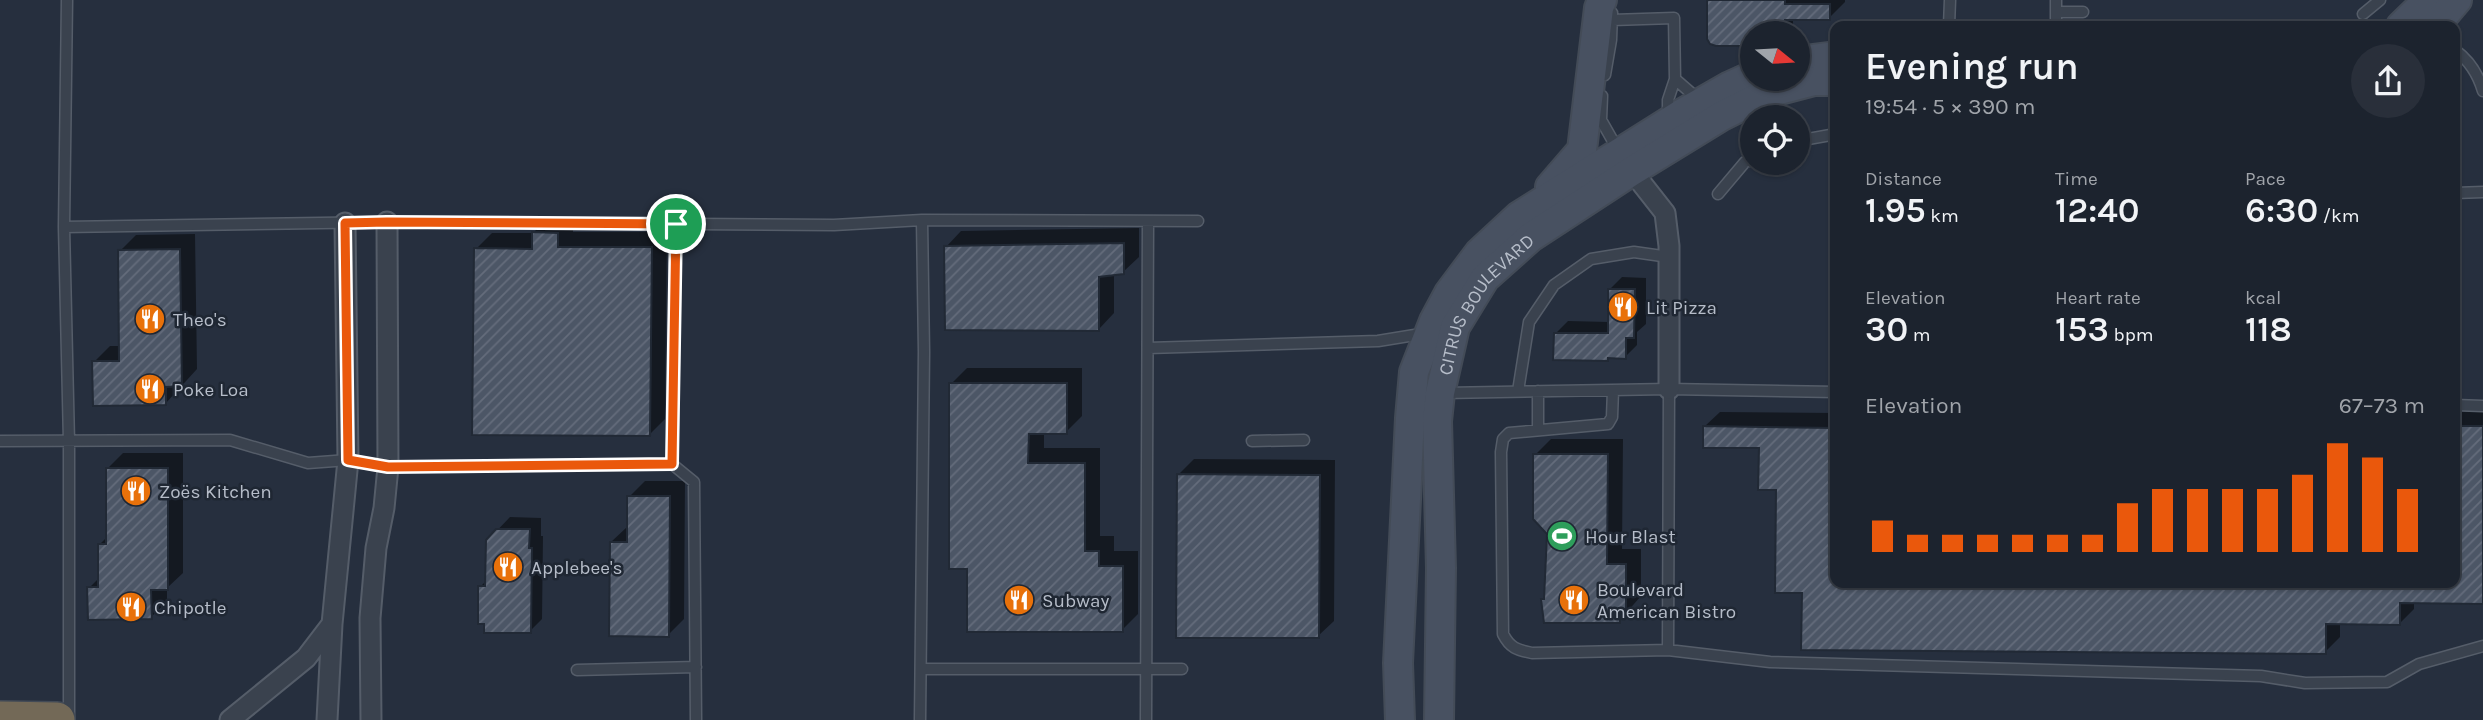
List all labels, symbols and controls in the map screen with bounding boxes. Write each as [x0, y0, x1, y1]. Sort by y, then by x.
north arrow [1740, 21, 1810, 91]
map controls [1740, 21, 1810, 175]
text: Evening run [1865, 44, 2079, 89]
button: share [2351, 44, 2425, 118]
text: 19:54 · 5 × 390 m [1865, 93, 2036, 120]
button: locate [1740, 105, 1810, 175]
text: Distance [1865, 168, 1942, 190]
text: Time [2055, 168, 2098, 190]
text: Pace [2245, 168, 2286, 190]
text: 1.95 [1865, 190, 1926, 231]
text: 12:40 [2055, 190, 2139, 231]
text: 6:30 [2245, 190, 2318, 231]
pin [646, 194, 706, 254]
icon: arrive [657, 205, 695, 243]
text: km [1926, 205, 1959, 227]
text: /km [2318, 205, 2359, 227]
street label: CITRUS BOULEVARD [1434, 230, 1539, 377]
text: Elevation [1865, 287, 1945, 309]
text: Heart rate [2055, 287, 2141, 309]
text: kcal [2245, 287, 2281, 309]
restaurant icon: Lit Pizza [1606, 290, 1640, 324]
place label: Lit Pizza [1646, 297, 1717, 319]
restaurant icon: Theo's [133, 302, 167, 336]
place label: Theo's [173, 309, 227, 331]
text: 30 [1865, 309, 1908, 350]
text: 153 [2055, 309, 2109, 350]
text: 118 [2245, 309, 2292, 350]
text: m [1908, 324, 1931, 346]
text: bpm [2109, 324, 2154, 346]
restaurant icon: Poke Loa [133, 372, 167, 406]
place label: Poke Loa [173, 379, 249, 401]
text: Elevation [1865, 392, 1962, 419]
text: 67–73 m [2339, 392, 2425, 419]
restaurant icon: Zoës Kitchen [119, 474, 153, 508]
place label: Zoës Kitchen [159, 481, 272, 503]
sports icon: Hour Blast [1545, 519, 1579, 553]
place label: Hour Blast [1585, 526, 1676, 548]
restaurant icon: Applebee's [491, 550, 525, 584]
place label: Applebee's [531, 557, 623, 579]
place label: Boulevard American Bistro [1597, 579, 1736, 623]
restaurant icon: Subway [1002, 583, 1036, 617]
restaurant icon: Boulevard American Bistro [1557, 583, 1591, 617]
restaurant icon: Chipotle [114, 590, 148, 624]
place label: Subway [1042, 590, 1109, 612]
place label: Chipotle [154, 597, 227, 619]

